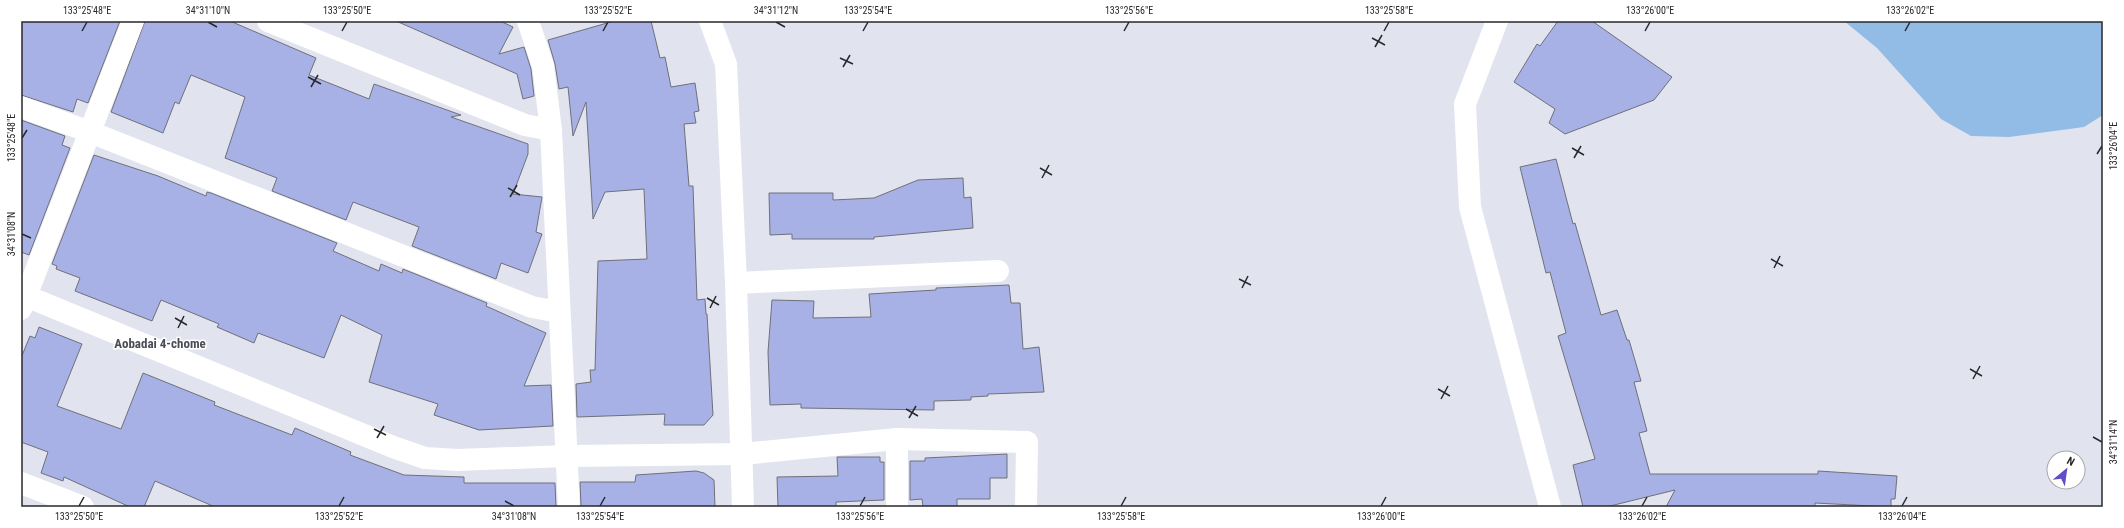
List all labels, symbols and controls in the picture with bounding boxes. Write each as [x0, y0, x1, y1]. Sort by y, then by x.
text: 133°25'48"E [63, 5, 111, 16]
text: 34°31'10"N [186, 5, 230, 16]
text: 133°25'50"E [323, 5, 371, 16]
text: 133°25'52"E [584, 5, 632, 16]
text: 34°31'12"N [754, 5, 798, 16]
text: 133°25'54"E [844, 5, 892, 16]
text: 133°25'56"E [1105, 5, 1153, 16]
text: 133°25'58"E [1365, 5, 1413, 16]
text: 133°26'00"E [1626, 5, 1674, 16]
text: 133°26'02"E [1886, 5, 1934, 16]
text: 133°25'48"E [6, 114, 17, 162]
text: 133°26'04"E [2108, 122, 2119, 170]
text: 34°31'08"N [6, 212, 17, 256]
district label: Aobadai 4-chome [114, 336, 206, 351]
text: 34°31'14"N [2108, 420, 2119, 464]
north arrow [2046, 450, 2086, 490]
text: N [2065, 454, 2077, 469]
text: 133°25'50"E [55, 511, 103, 522]
text: 133°25'52"E [315, 511, 363, 522]
text: 34°31'08"N [492, 511, 536, 522]
text: 133°25'54"E [576, 511, 624, 522]
text: 133°25'56"E [836, 511, 884, 522]
text: 133°25'58"E [1097, 511, 1145, 522]
text: 133°26'00"E [1357, 511, 1405, 522]
text: 133°26'02"E [1618, 511, 1666, 522]
text: 133°26'04"E [1878, 511, 1926, 522]

